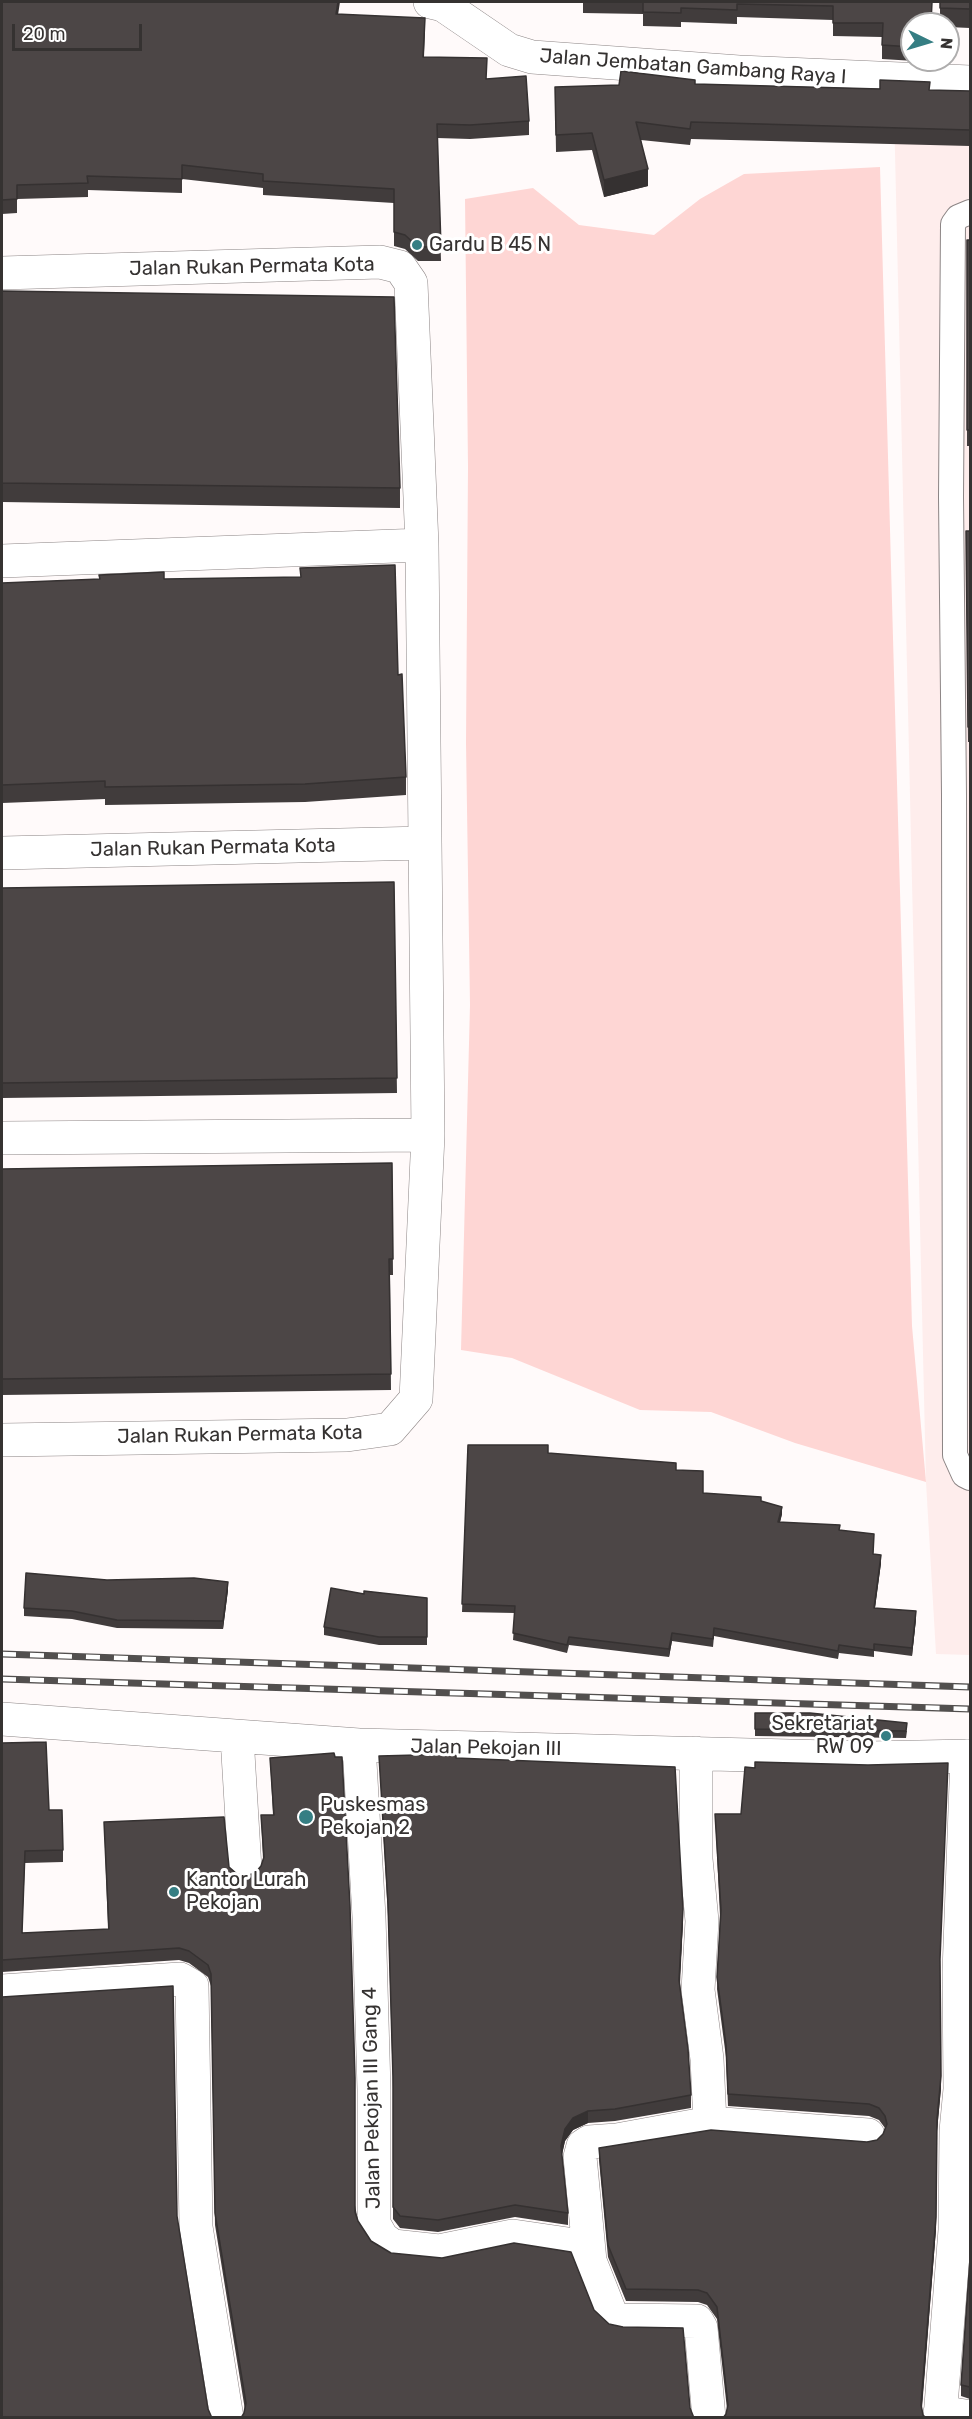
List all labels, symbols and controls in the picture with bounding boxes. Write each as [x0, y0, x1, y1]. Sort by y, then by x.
scale bar [15, 12, 146, 50]
north arrow [900, 12, 960, 72]
text: 20 m [23, 23, 65, 45]
text: N [936, 37, 956, 50]
street label: Jalan Jembatan Gambang Raya I [539, 44, 847, 90]
place label: Gardu B 45 N [429, 233, 551, 257]
marker: Gardu B 45 N [410, 238, 424, 252]
street label: Jalan Rukan Permata Kota [129, 253, 375, 281]
street label: Jalan Rukan Permata Kota [90, 834, 336, 862]
street label: Jalan Rukan Permata Kota [117, 1421, 363, 1449]
place label: Sekretariat RW 09 [771, 1712, 874, 1759]
marker: Sekretariat RW 09 [879, 1729, 893, 1743]
street label: Jalan Pekojan III [410, 1735, 562, 1761]
place label: Puskesmas Pekojan 2 [320, 1793, 425, 1840]
marker: Puskesmas Pekojan 2 [297, 1808, 315, 1826]
place label: Kantor Lurah Pekojan [186, 1868, 306, 1915]
marker: Kantor Lurah Pekojan [167, 1885, 181, 1899]
street label: Jalan Pekojan III Gang 4 [358, 1987, 386, 2209]

